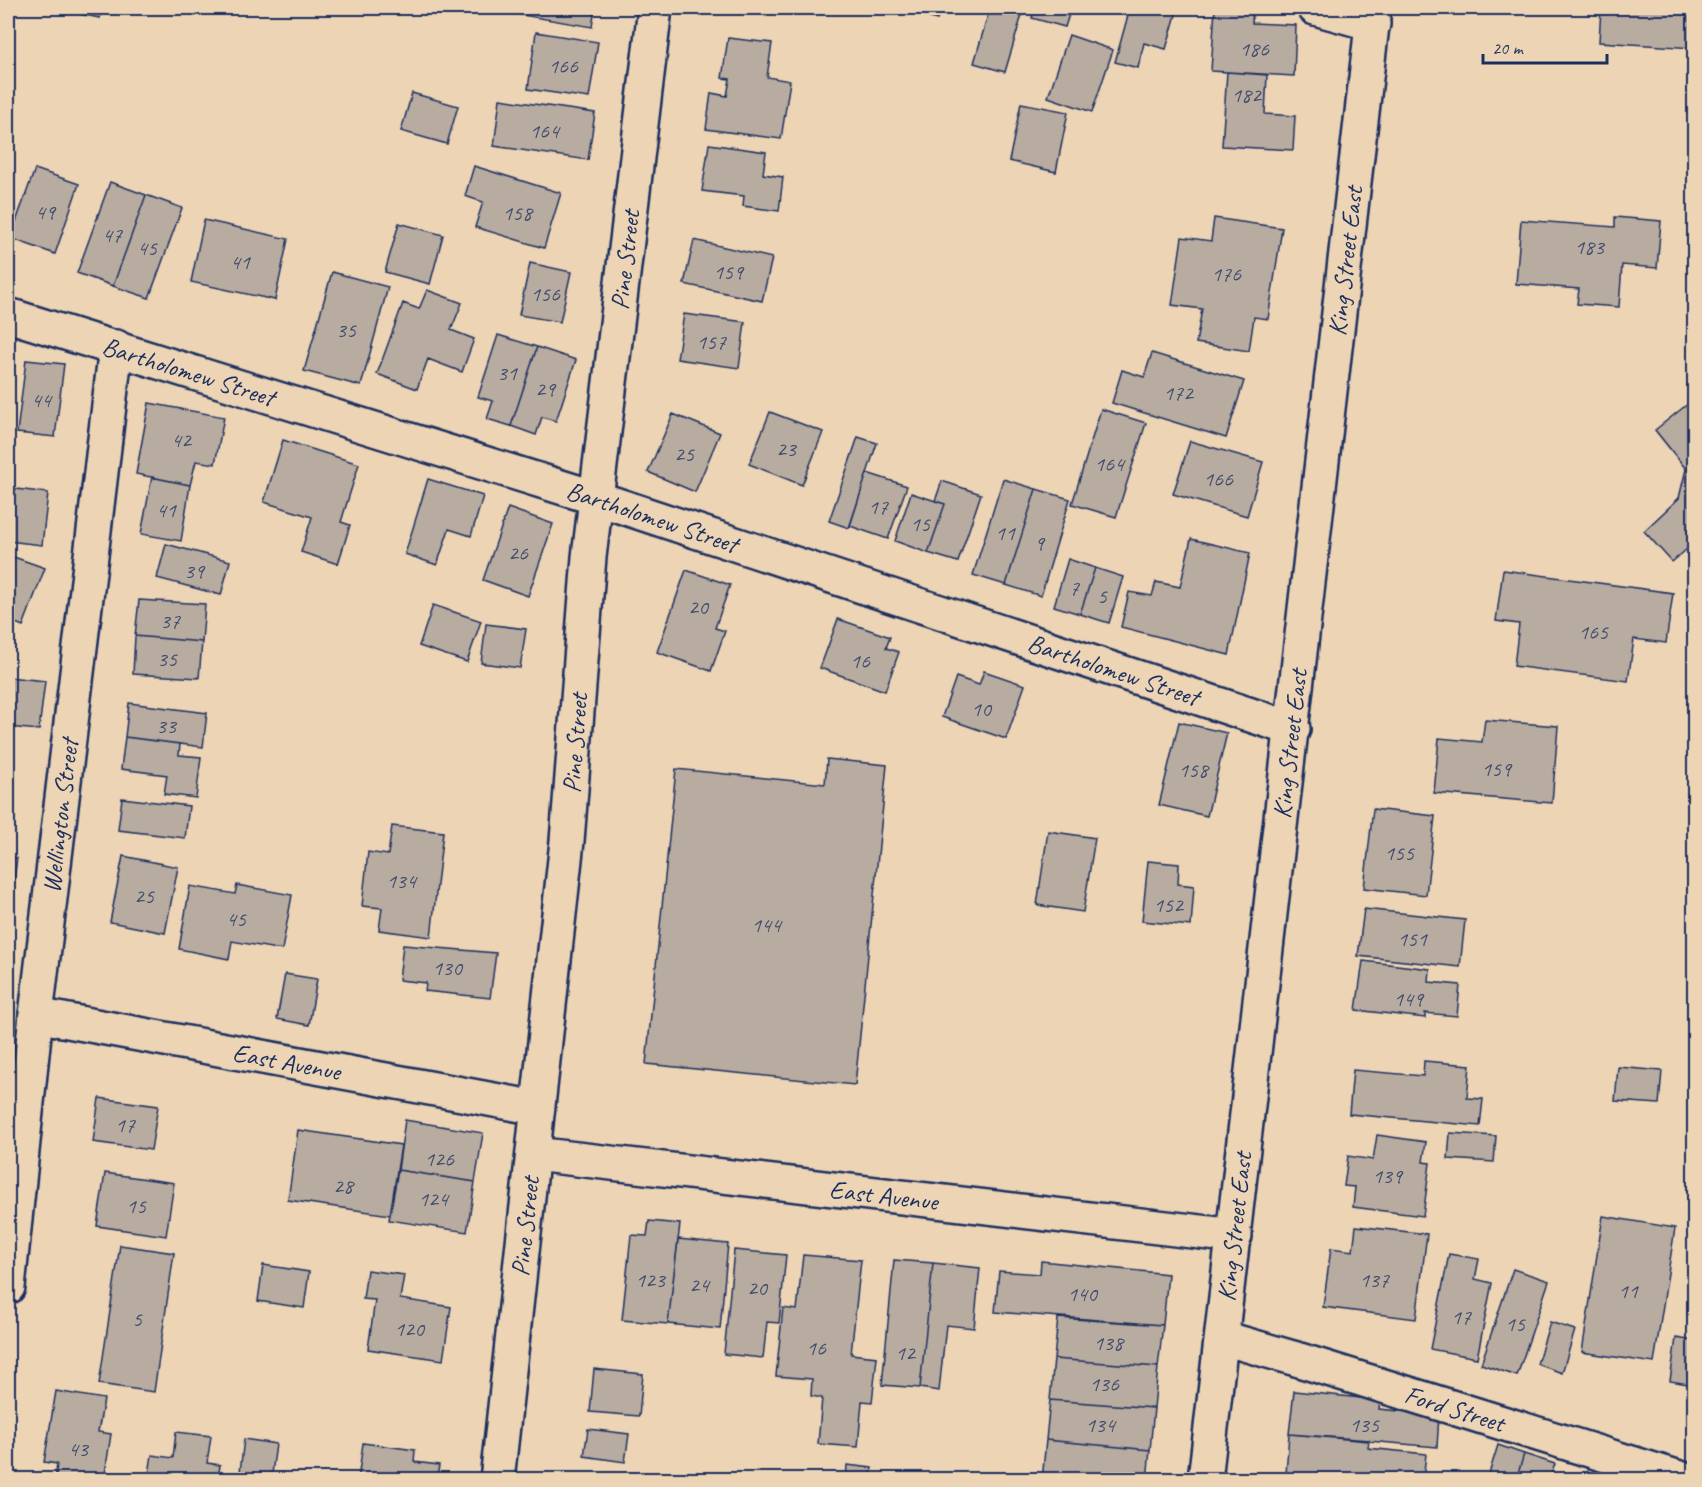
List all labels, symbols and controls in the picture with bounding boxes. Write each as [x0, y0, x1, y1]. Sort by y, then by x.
scale bar [1483, 27, 1608, 65]
house number: 186 [1239, 35, 1270, 63]
text: 20 m [1492, 37, 1525, 59]
house number: 166 [548, 52, 579, 80]
house number: 182 [1231, 81, 1263, 109]
house number: 164 [529, 117, 561, 145]
street label: King Street East [1321, 182, 1371, 337]
house number: 49 [35, 198, 57, 226]
house number: 158 [502, 199, 534, 227]
street label: Pine Street [603, 206, 648, 311]
house number: 47 [102, 221, 123, 249]
house number: 183 [1574, 233, 1606, 261]
house number: 45 [137, 234, 158, 262]
house number: 41 [230, 248, 251, 276]
house number: 159 [713, 258, 745, 286]
house number: 176 [1211, 260, 1242, 288]
house number: 156 [530, 280, 561, 308]
house number: 35 [336, 316, 357, 344]
house number: 157 [696, 328, 727, 356]
street label: Bartholomew Street [98, 329, 282, 415]
house number: 31 [497, 359, 518, 387]
house number: 29 [535, 375, 557, 403]
house number: 172 [1163, 379, 1195, 407]
house number: 44 [31, 386, 53, 414]
house number: 42 [171, 426, 193, 454]
house number: 23 [776, 435, 798, 463]
house number: 25 [674, 440, 695, 468]
house number: 164 [1094, 450, 1126, 478]
house number: 166 [1203, 465, 1234, 493]
street label: Bartholomew Street [562, 474, 745, 562]
house number: 17 [868, 493, 889, 521]
house number: 41 [156, 496, 177, 524]
house number: 15 [910, 510, 931, 538]
house number: 11 [995, 519, 1016, 547]
house number: 9 [1034, 529, 1046, 557]
house number: 26 [508, 539, 529, 567]
house number: 39 [184, 557, 206, 585]
house number: 7 [1069, 574, 1080, 602]
house number: 5 [1097, 582, 1108, 610]
house number: 20 [688, 593, 710, 621]
house number: 37 [160, 607, 181, 635]
house number: 165 [1578, 618, 1609, 646]
street label: Bartholomew Street [1024, 626, 1206, 715]
house number: 35 [157, 645, 178, 673]
house number: 16 [850, 647, 871, 675]
street label: King Street East [1265, 665, 1315, 820]
street label: Pine Street [555, 690, 596, 794]
house number: 10 [971, 695, 993, 723]
house number: 33 [156, 712, 178, 740]
street label: Wellington Street [35, 734, 86, 895]
house number: 159 [1481, 755, 1513, 783]
house number: 158 [1178, 756, 1210, 784]
house number: 155 [1384, 839, 1415, 867]
house number: 134 [386, 867, 418, 895]
house number: 25 [134, 882, 155, 910]
house number: 152 [1153, 891, 1185, 919]
house number: 45 [226, 905, 247, 933]
house number: 144 [751, 911, 783, 939]
house number: 151 [1397, 925, 1428, 953]
house number: 130 [432, 954, 464, 982]
house number: 149 [1393, 985, 1425, 1013]
street label: East Avenue [230, 1036, 346, 1089]
house number: 17 [115, 1111, 136, 1139]
house number: 126 [424, 1145, 455, 1173]
street label: King Street East [1210, 1148, 1260, 1303]
house number: 139 [1372, 1162, 1404, 1190]
house number: 28 [333, 1172, 355, 1200]
street label: Pine Street [503, 1173, 547, 1278]
street label: East Avenue [828, 1173, 942, 1218]
house number: 124 [418, 1185, 450, 1213]
house number: 15 [126, 1192, 147, 1220]
house number: 123 [635, 1266, 667, 1294]
house number: 137 [1359, 1266, 1390, 1294]
house number: 24 [689, 1271, 711, 1299]
house number: 20 [747, 1274, 769, 1302]
house number: 11 [1618, 1277, 1639, 1305]
house number: 140 [1067, 1280, 1099, 1308]
house number: 17 [1451, 1303, 1472, 1331]
house number: 5 [132, 1305, 143, 1333]
house number: 15 [1505, 1310, 1526, 1338]
house number: 120 [394, 1315, 426, 1343]
house number: 138 [1093, 1329, 1125, 1357]
house number: 16 [806, 1334, 827, 1362]
house number: 12 [895, 1339, 917, 1367]
house number: 136 [1089, 1370, 1120, 1398]
street label: Ford Street [1401, 1378, 1511, 1440]
house number: 134 [1085, 1411, 1117, 1439]
house number: 135 [1349, 1411, 1380, 1439]
house number: 43 [68, 1435, 90, 1463]

